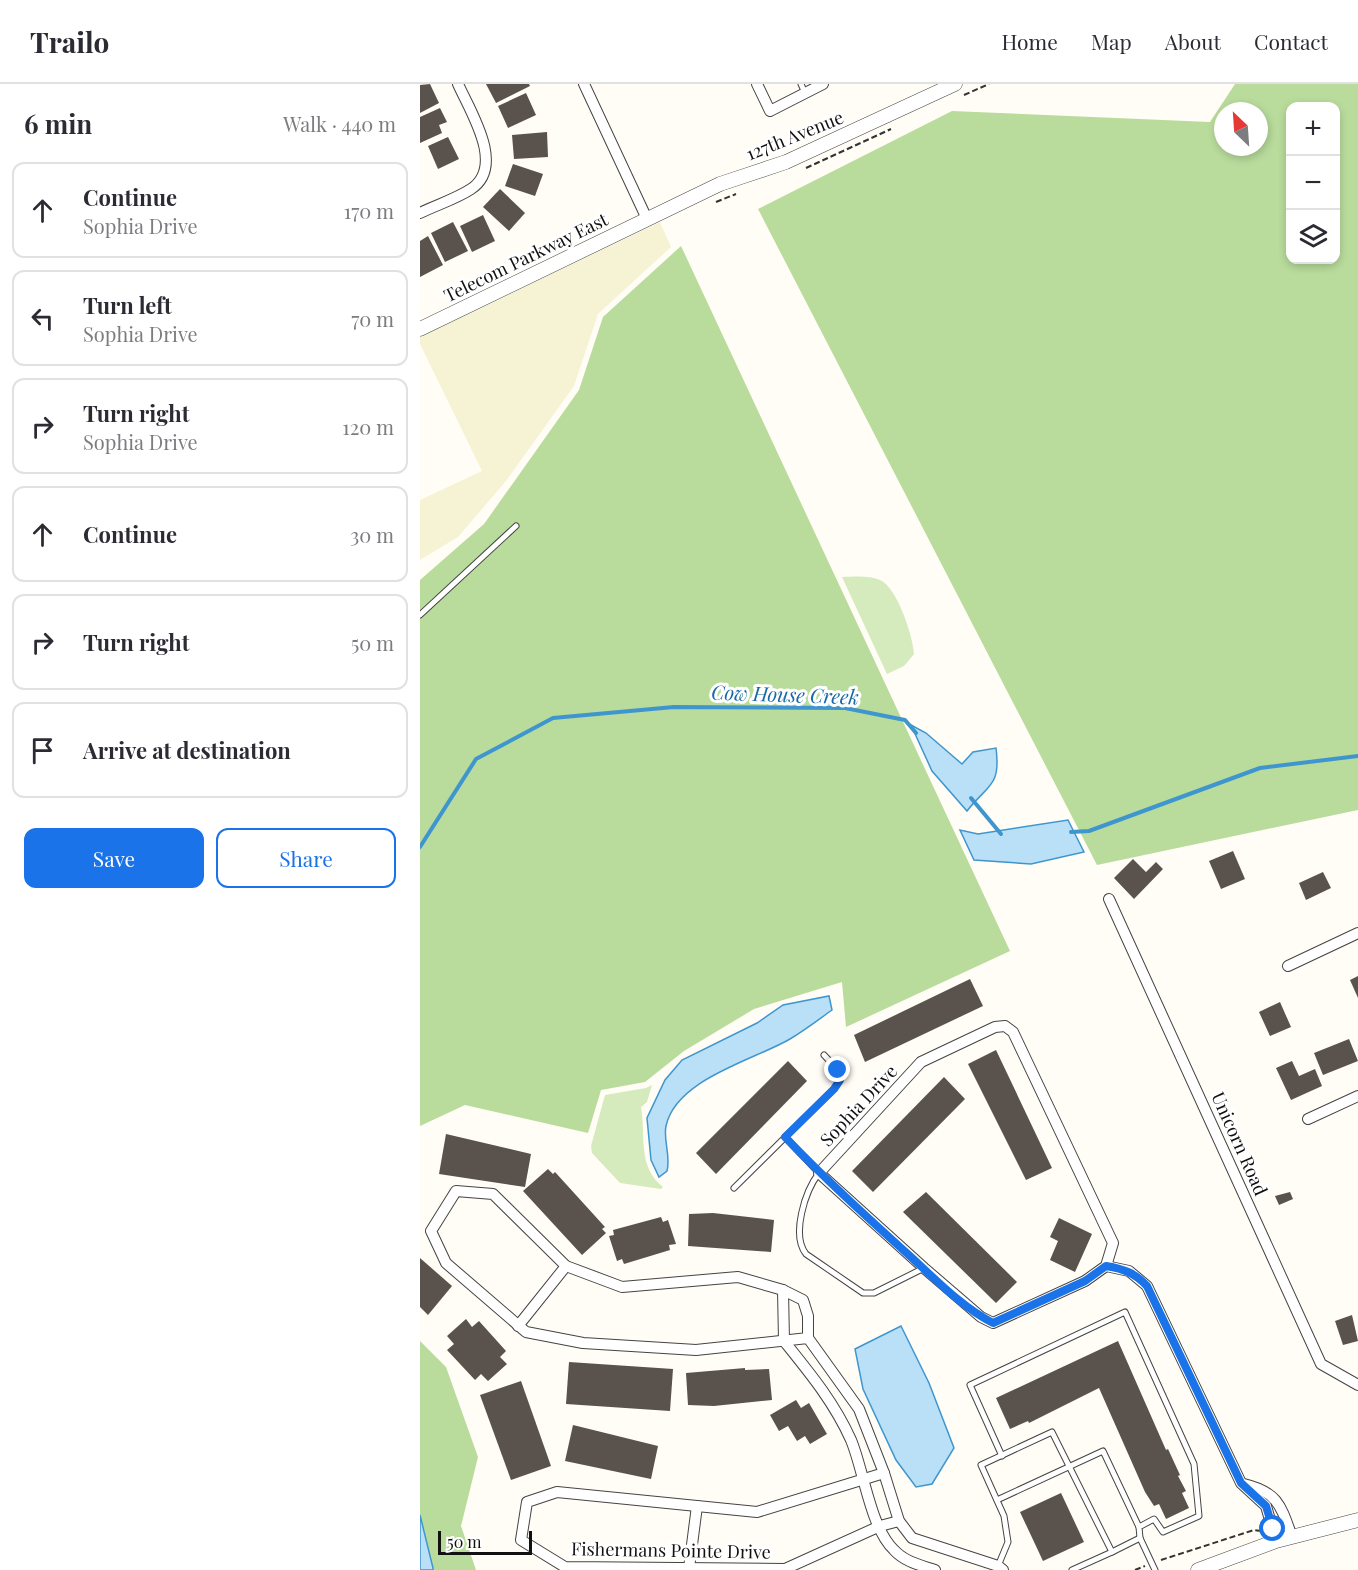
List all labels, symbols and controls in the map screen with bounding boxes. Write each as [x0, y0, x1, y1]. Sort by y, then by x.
text: Trailo [30, 23, 109, 60]
text: Home [1002, 27, 1058, 55]
text: Map [1091, 27, 1132, 55]
text: About [1165, 27, 1221, 55]
text: Contact [1254, 27, 1328, 55]
north arrow [1214, 102, 1268, 156]
map controls [1286, 102, 1340, 264]
button: + [1286, 102, 1340, 156]
street label: 127th Avenue [742, 105, 847, 165]
text: 6 min [24, 106, 92, 141]
text: Walk · 440 m [283, 110, 396, 137]
button: − [1286, 156, 1340, 210]
text: Continue [83, 182, 177, 212]
icon: ahead [26, 194, 59, 227]
text: 170 m [344, 197, 394, 224]
street label: Telecom Parkway East [440, 207, 612, 307]
button: layers [1286, 210, 1340, 264]
text: Sophia Drive [83, 212, 198, 239]
text: Turn left [83, 290, 172, 320]
icon: left [26, 302, 59, 335]
text: 70 m [351, 305, 394, 332]
text: Sophia Drive [83, 320, 198, 347]
text: Turn right [83, 398, 189, 428]
icon: right [26, 410, 59, 443]
text: 120 m [342, 413, 394, 440]
text: Sophia Drive [83, 428, 198, 455]
icon: ahead [26, 518, 59, 551]
text: Continue [83, 519, 177, 549]
text: 30 m [350, 521, 394, 548]
icon: right [26, 626, 59, 659]
text: Turn right [83, 627, 189, 657]
text: 50 m [351, 629, 394, 656]
water label: Cow House Creek [711, 677, 859, 710]
icon: arrive [26, 734, 59, 767]
text: Arrive at destination [83, 735, 291, 765]
button: Save [24, 828, 204, 888]
button: Share [216, 828, 396, 888]
route end [824, 1056, 850, 1082]
street label: Sophia Drive [814, 1059, 902, 1151]
street label: Unicorn Road [1206, 1088, 1274, 1200]
route start [1259, 1515, 1285, 1541]
scale bar [438, 1528, 532, 1556]
text: 50 m [447, 1531, 481, 1552]
street label: Fishermans Pointe Drive [571, 1536, 771, 1564]

